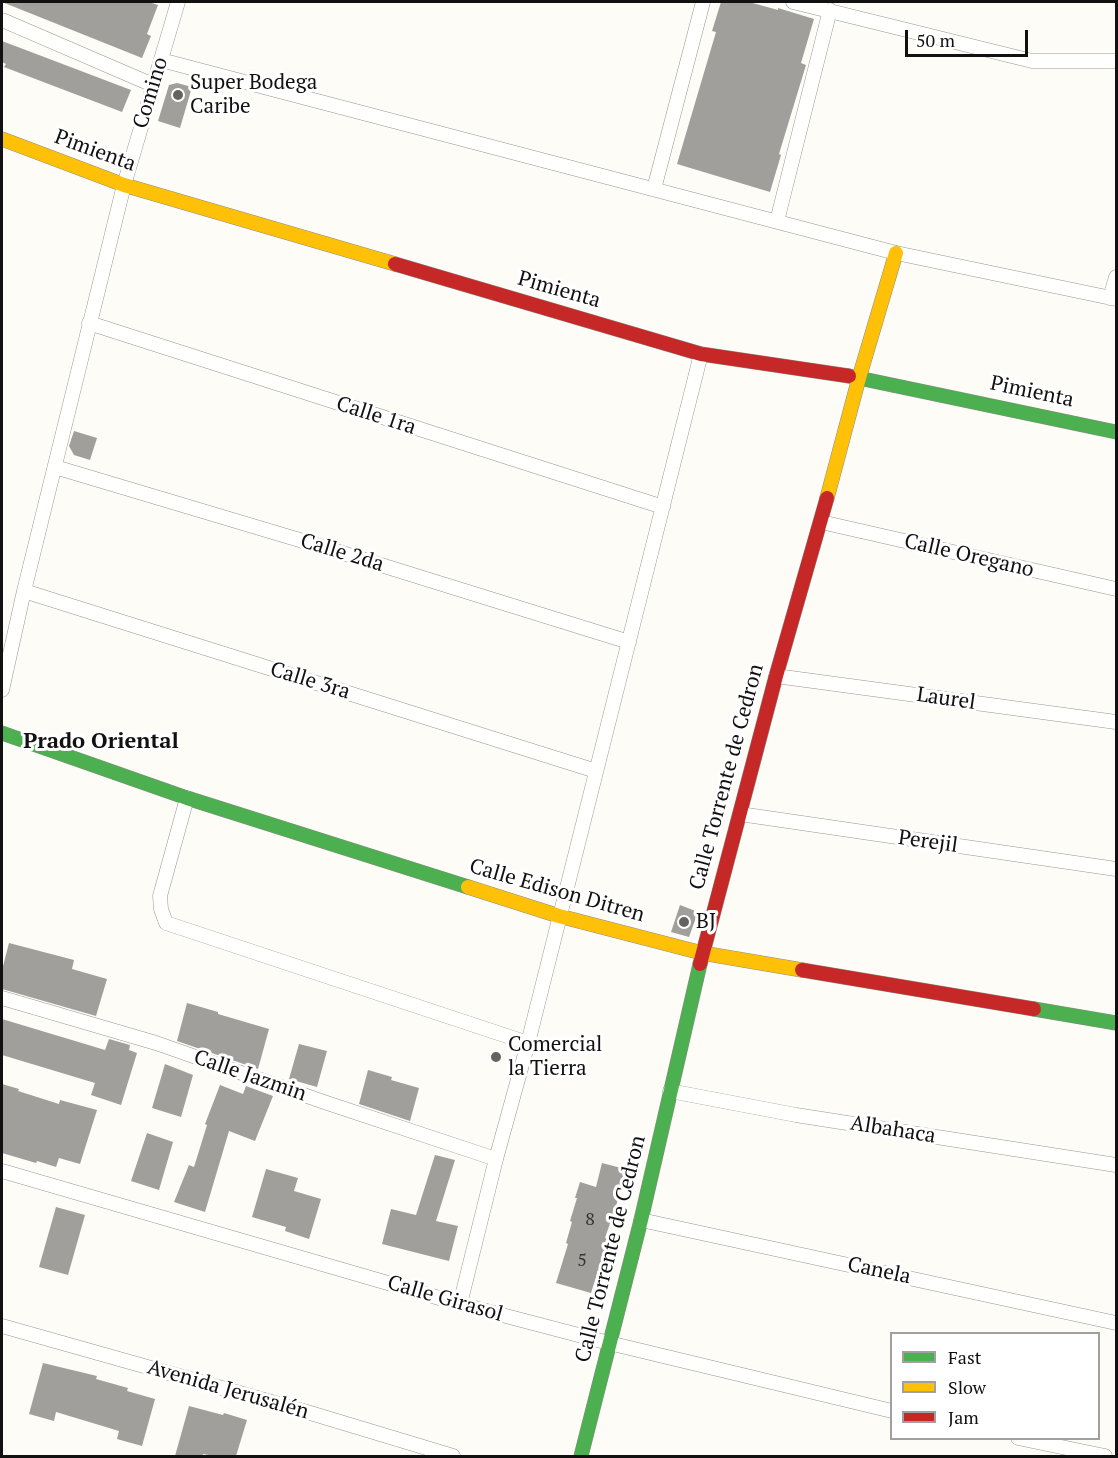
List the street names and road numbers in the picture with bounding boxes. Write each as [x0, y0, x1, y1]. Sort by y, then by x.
street label: Comino [128, 54, 174, 132]
street label: Pimienta [51, 125, 139, 177]
street label: Pimienta [515, 266, 603, 314]
street label: Pimienta [988, 371, 1076, 413]
street label: Calle 1ra [333, 391, 419, 441]
street label: Calle 2da [297, 528, 387, 578]
street label: Calle Oregano [902, 529, 1036, 583]
street label: Calle 3ra [267, 657, 353, 705]
street label: Calle Torrente de Cedron [685, 661, 769, 893]
street label: Laurel [915, 682, 977, 716]
street label: Perejil [897, 825, 959, 859]
street label: Calle Edison Ditren [467, 854, 647, 928]
street label: Calle Jazmin [190, 1045, 310, 1107]
street label: Albahaca [849, 1111, 937, 1149]
street label: Calle Torrente de Cedron [571, 1133, 651, 1365]
street label: Canela [845, 1252, 913, 1290]
street label: Calle Girasol [384, 1271, 506, 1327]
street label: Avenida Jerusalén [144, 1355, 312, 1425]

